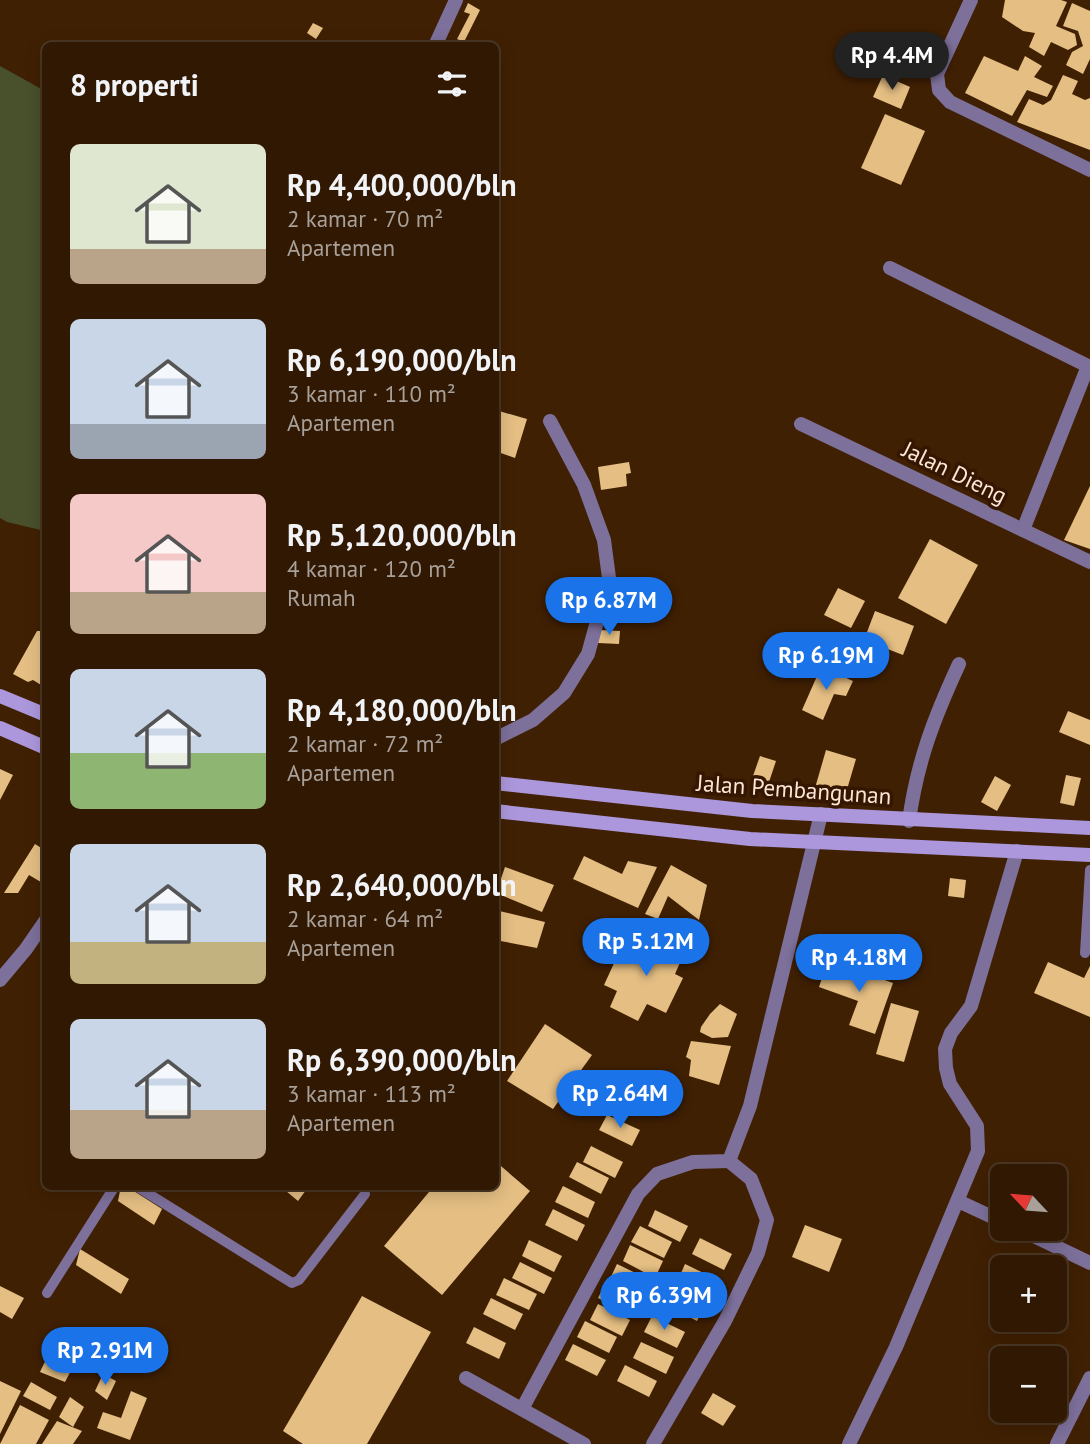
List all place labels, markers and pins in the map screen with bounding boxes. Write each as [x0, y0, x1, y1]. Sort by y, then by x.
pin: Rp 4.4M [827, 32, 957, 92]
pin: Rp 6.87M [537, 578, 681, 637]
pin: Rp 6.19M [754, 632, 898, 692]
pin: Rp 5.12M [574, 918, 718, 978]
pin: Rp 4.18M [787, 934, 931, 994]
pin: Rp 2.64M [548, 1070, 692, 1130]
pin: Rp 6.39M [592, 1272, 736, 1332]
pin: Rp 2.91M [33, 1328, 177, 1387]

